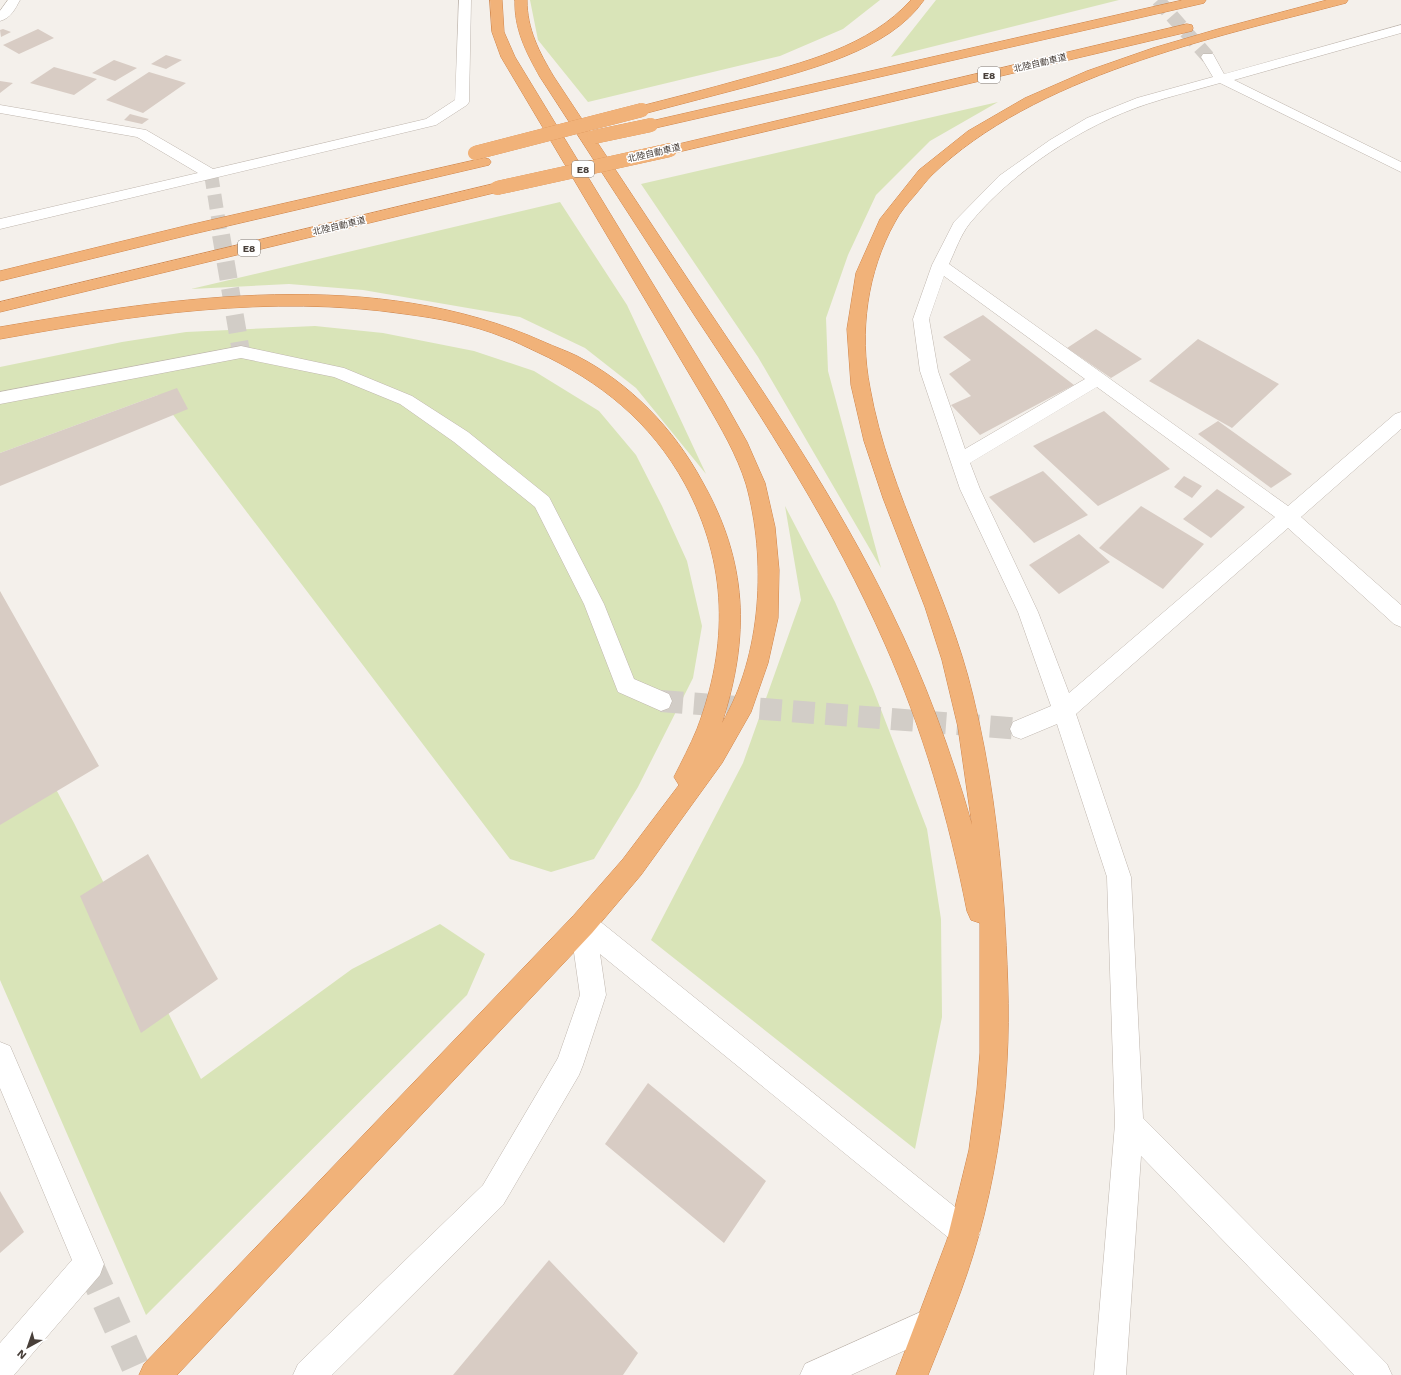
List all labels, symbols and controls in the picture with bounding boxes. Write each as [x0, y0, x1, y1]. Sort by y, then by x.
street label: 北陸自動車道 [1013, 52, 1067, 74]
road number: E8 [978, 67, 1000, 83]
street label: 北陸自動車道 [627, 142, 681, 164]
road number: E8 [572, 161, 594, 177]
street label: 北陸自動車道 [312, 215, 366, 237]
road number: E8 [238, 240, 260, 256]
north arrow [8, 1327, 48, 1367]
text: N [15, 1347, 29, 1362]

